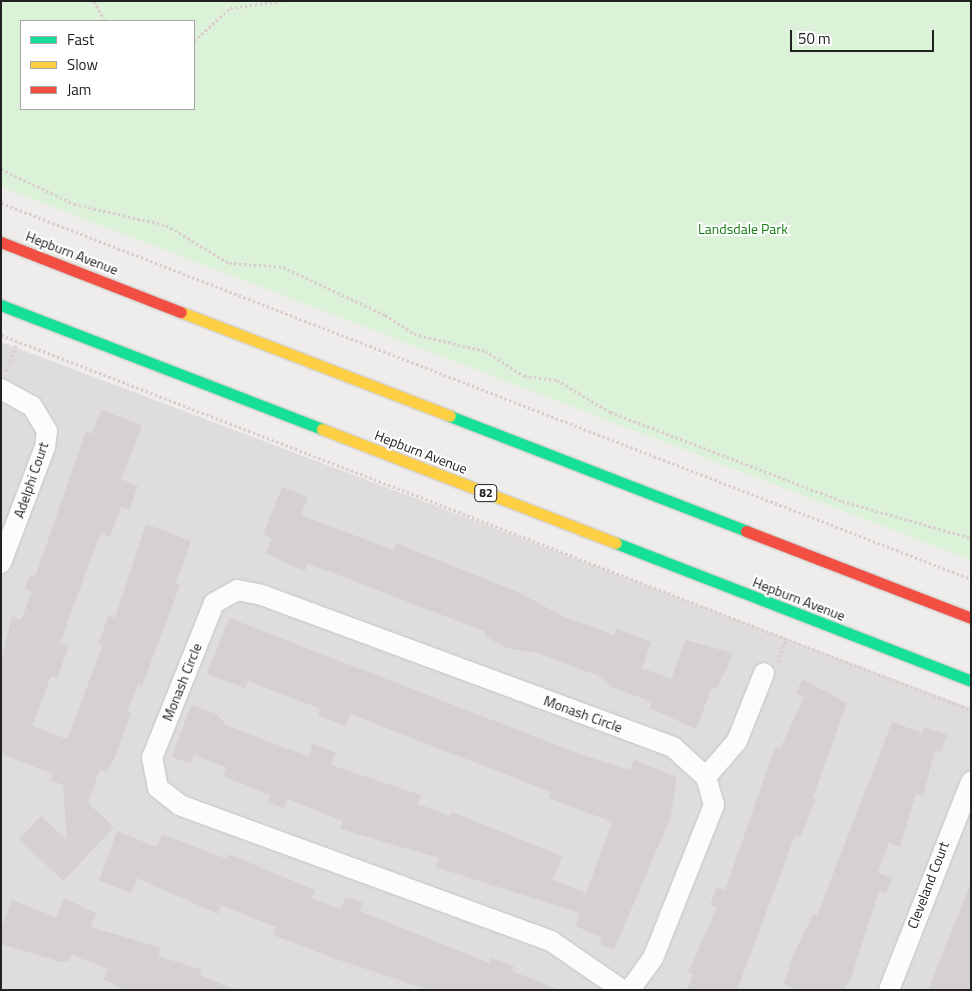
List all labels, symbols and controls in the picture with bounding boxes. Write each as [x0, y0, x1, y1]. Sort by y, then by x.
legend [20, 20, 195, 110]
scale bar [792, 20, 936, 52]
text: 50 m [798, 27, 831, 50]
text: Fast [67, 28, 94, 51]
text: Slow [67, 53, 98, 76]
text: Jam [67, 78, 91, 101]
park label: Landsdale Park [698, 221, 788, 237]
street label: Hepburn Avenue [23, 228, 121, 278]
street label: Hepburn Avenue [372, 427, 470, 477]
street label: Adelphi Court [10, 440, 52, 520]
road number: 82 [474, 483, 498, 502]
street label: Hepburn Avenue [750, 574, 848, 624]
street label: Monash Circle [159, 641, 205, 723]
street label: Monash Circle [541, 692, 625, 736]
street label: Cleveland Court [904, 839, 952, 931]

